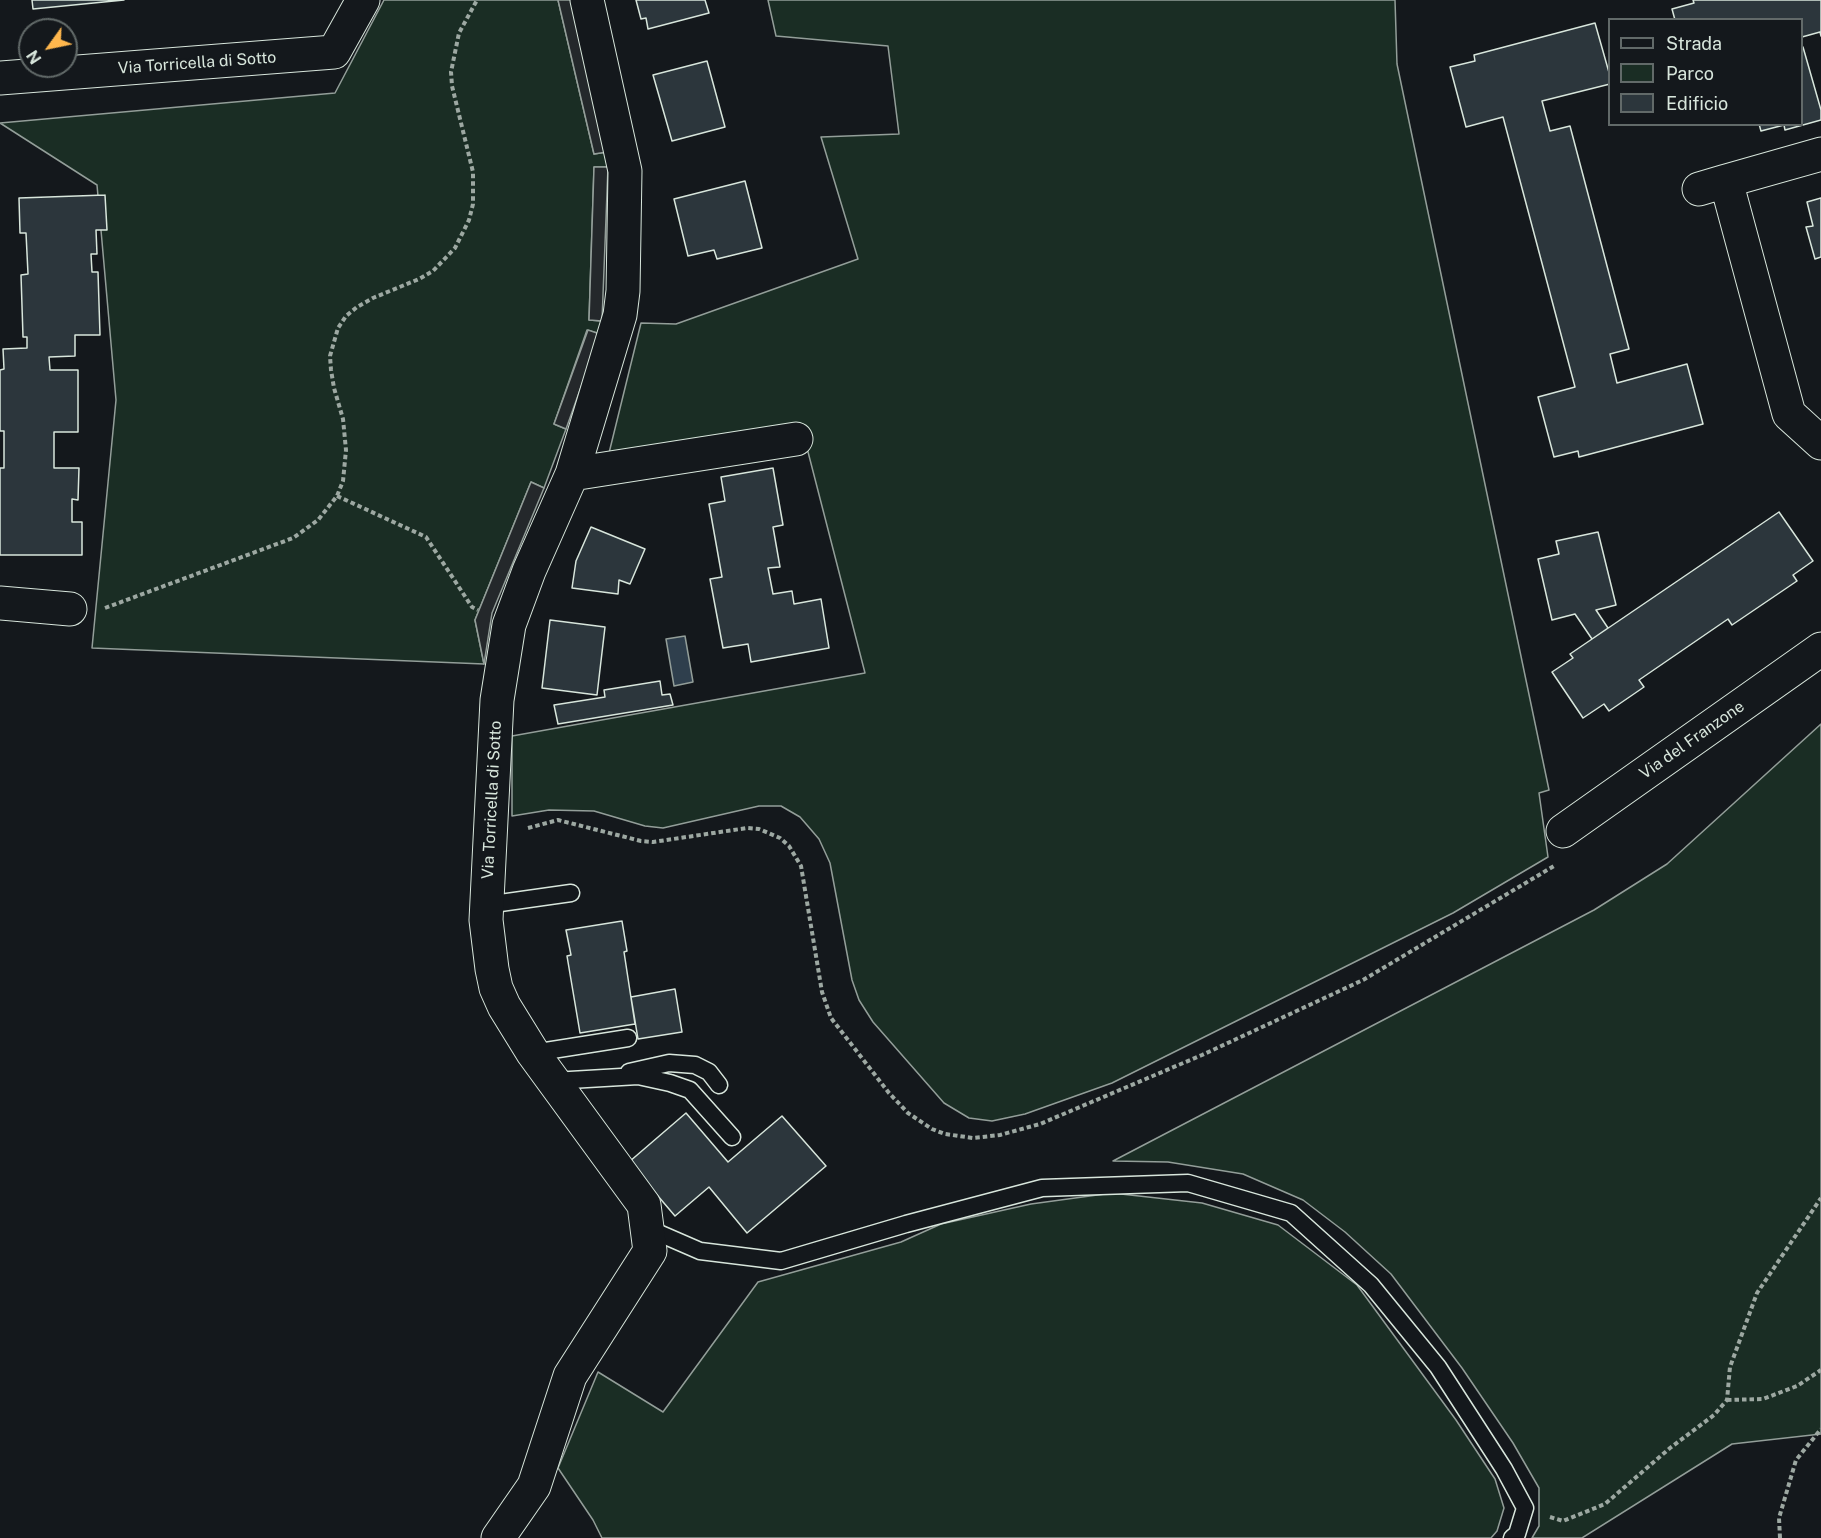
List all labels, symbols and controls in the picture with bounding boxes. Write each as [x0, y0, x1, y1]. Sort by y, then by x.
north arrow [18, 18, 78, 78]
legend [1608, 18, 1803, 126]
text: Strada [1666, 33, 1722, 54]
text: N [23, 47, 46, 67]
street label: Via Torricella di Sotto [117, 48, 277, 78]
text: Parco [1666, 63, 1714, 84]
text: Edificio [1666, 93, 1728, 114]
street label: Via del Franzone [1636, 697, 1748, 783]
street label: Via Torricella di Sotto [478, 720, 506, 880]

